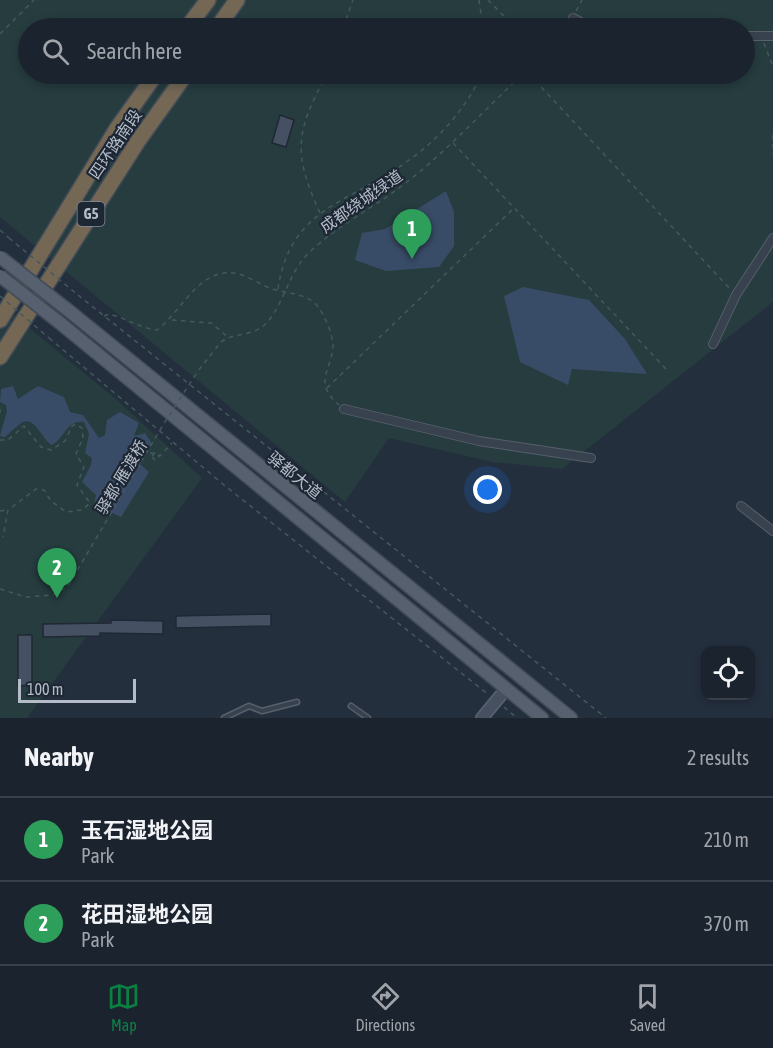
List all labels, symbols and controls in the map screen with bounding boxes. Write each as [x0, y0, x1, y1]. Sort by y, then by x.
search box [18, 18, 755, 84]
icon: search [39, 35, 72, 68]
text: Search here [87, 38, 182, 64]
street label: 四环路南段 [85, 106, 145, 182]
street label: 成都绕城绿道 [317, 166, 405, 236]
road number: G5 [78, 202, 104, 226]
pin: 1 [392, 210, 432, 259]
street label: 驿都·雁渡桥 [92, 437, 150, 517]
street label: 驿都大道 [264, 448, 326, 502]
your location [473, 475, 502, 504]
pin: 2 [38, 548, 76, 598]
map controls [701, 646, 755, 700]
button: locate [701, 646, 755, 700]
scale bar [18, 676, 136, 704]
text: 100 m [27, 680, 63, 698]
text: Nearby [24, 742, 94, 772]
text: 2 results [687, 746, 749, 769]
text: 玉石湿地公园 [81, 817, 213, 843]
text: 1 [39, 828, 48, 851]
text: 210 m [704, 828, 749, 851]
text: Park [81, 844, 114, 867]
text: 花田湿地公园 [81, 901, 213, 927]
text: 2 [39, 912, 48, 935]
text: 370 m [704, 912, 749, 935]
text: Park [81, 928, 114, 951]
tab: Map [107, 980, 140, 1034]
tab: Directions [355, 980, 415, 1034]
tab: Saved [630, 980, 665, 1034]

